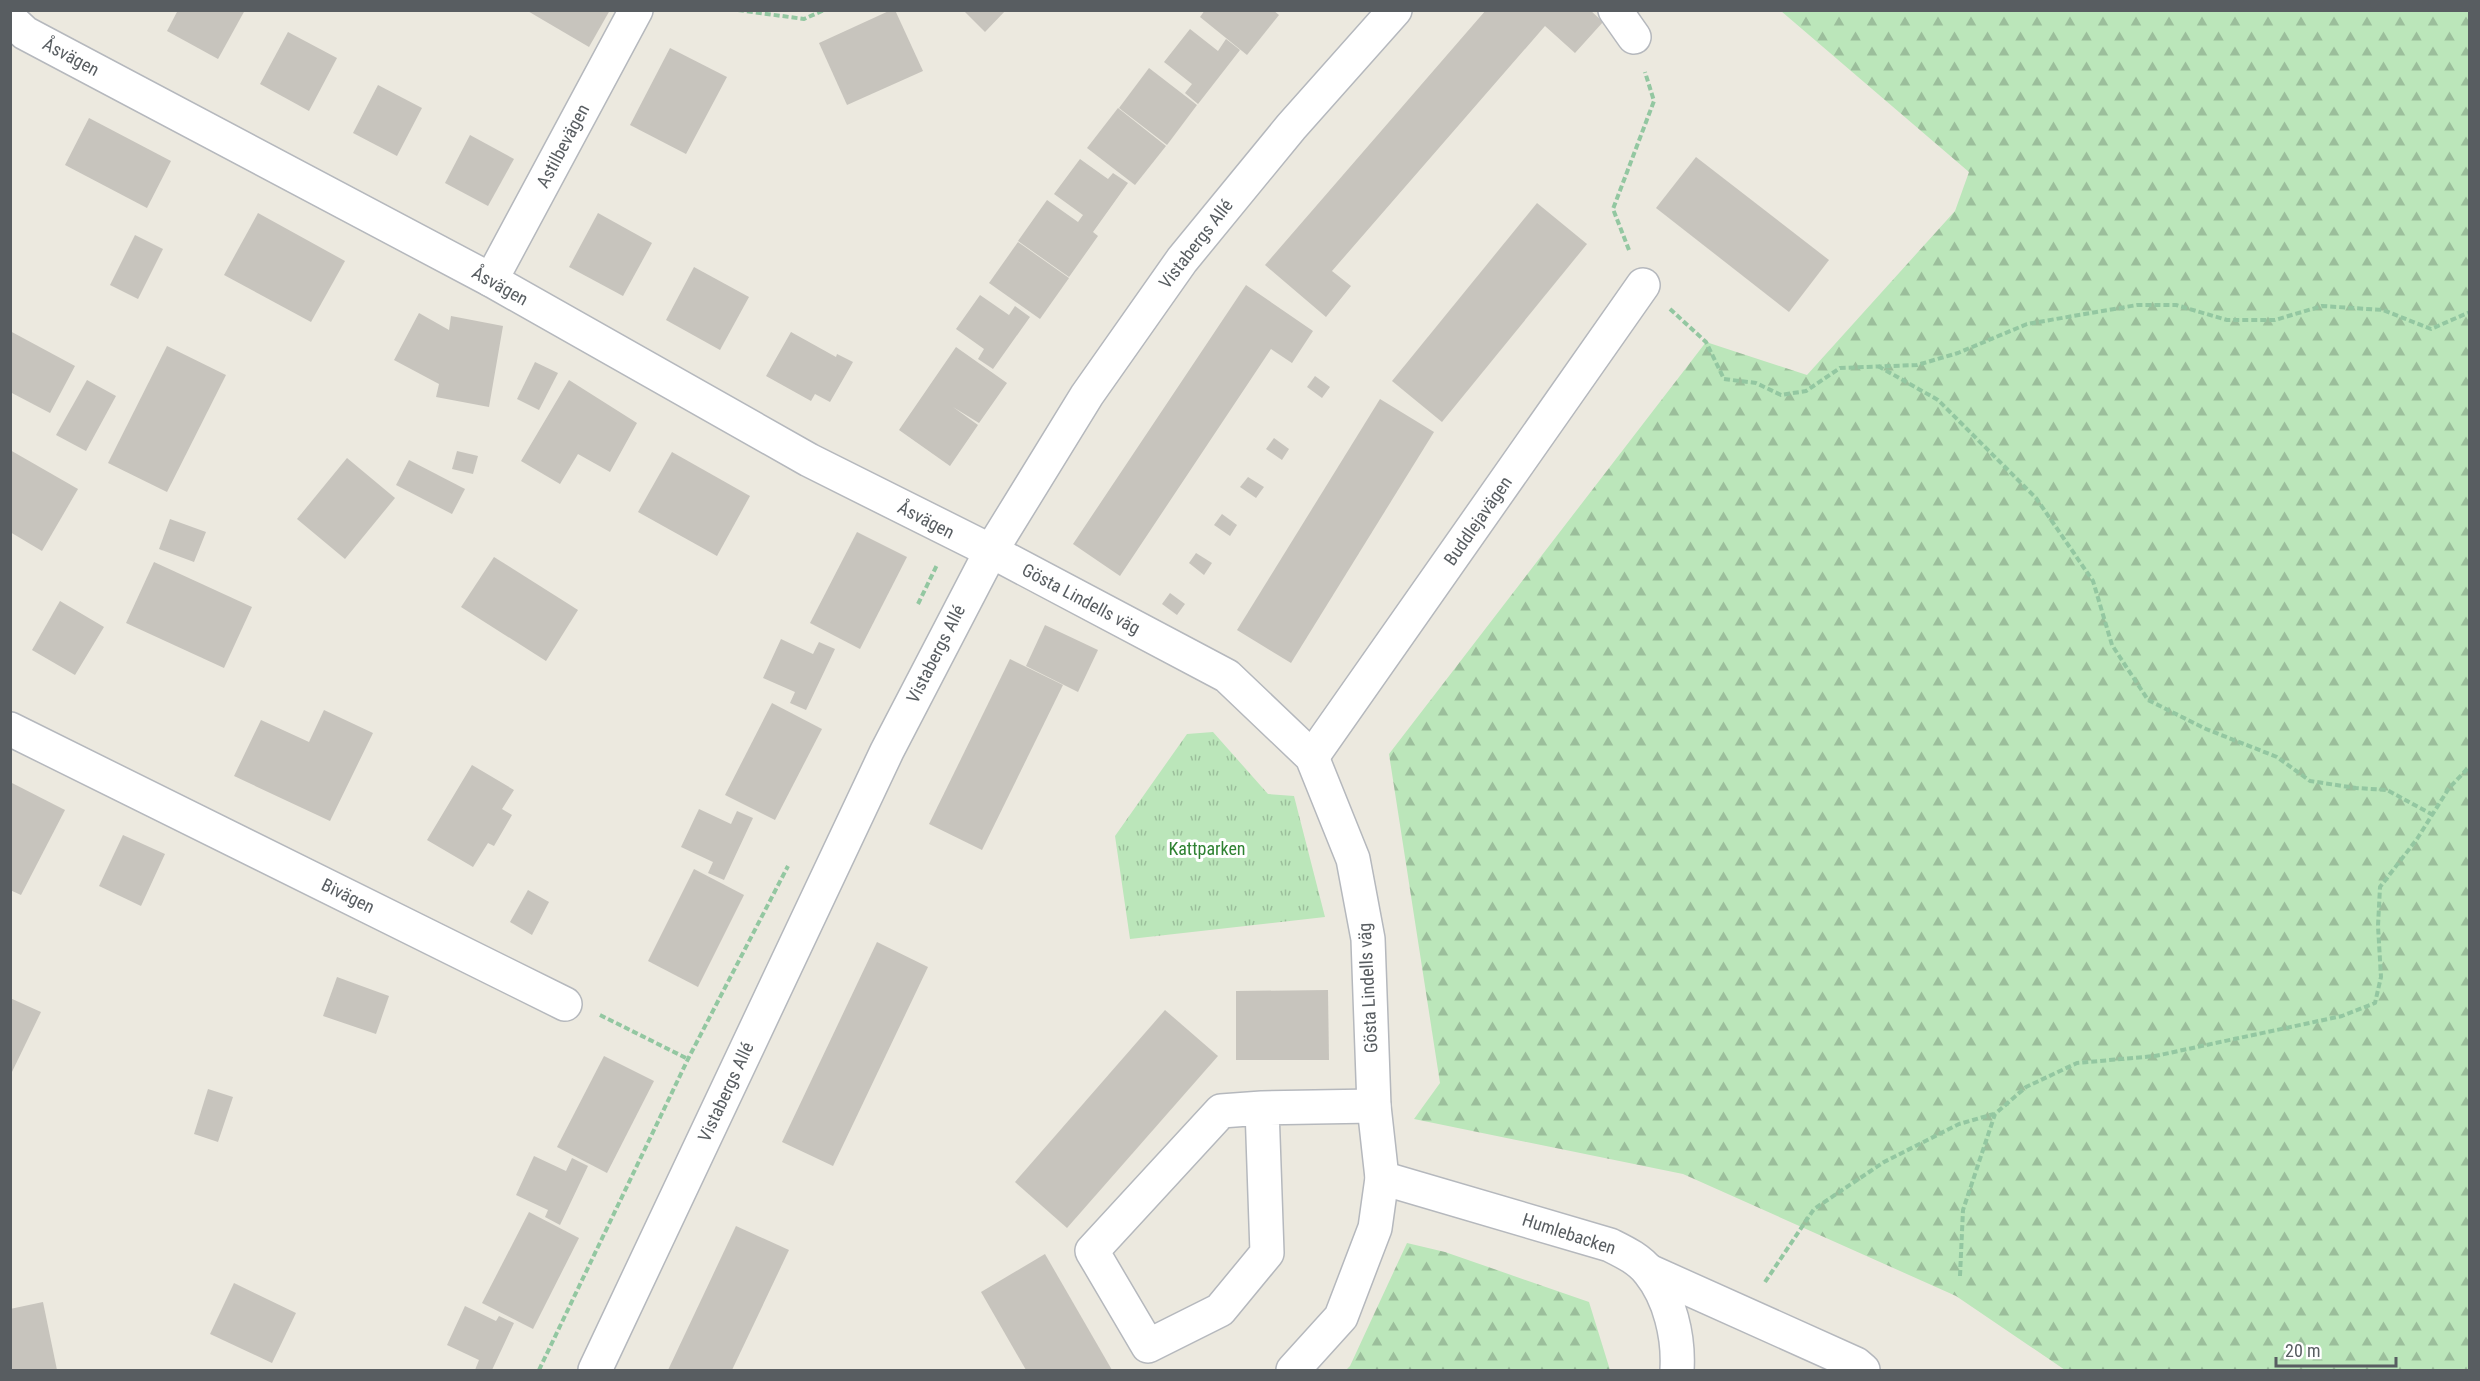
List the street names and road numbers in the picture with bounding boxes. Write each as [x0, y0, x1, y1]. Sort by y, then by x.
street label: Åsvägen [39, 32, 103, 80]
street label: Astilbevägen [532, 100, 593, 191]
street label: Vistabergs Allé [1154, 195, 1237, 292]
street label: Åsvägen [469, 261, 532, 309]
street label: Buddlejavägen [1439, 472, 1516, 569]
street label: Åsvägen [894, 496, 959, 543]
street label: Gösta Lindells väg [1019, 559, 1144, 638]
street label: Vistabergs Allé [902, 601, 969, 706]
street label: Bivägen [318, 874, 378, 917]
street label: Gösta Lindells väg [1354, 922, 1381, 1054]
street label: Vistabergs Allé [693, 1039, 758, 1145]
street label: Humlebacken [1520, 1209, 1618, 1258]

